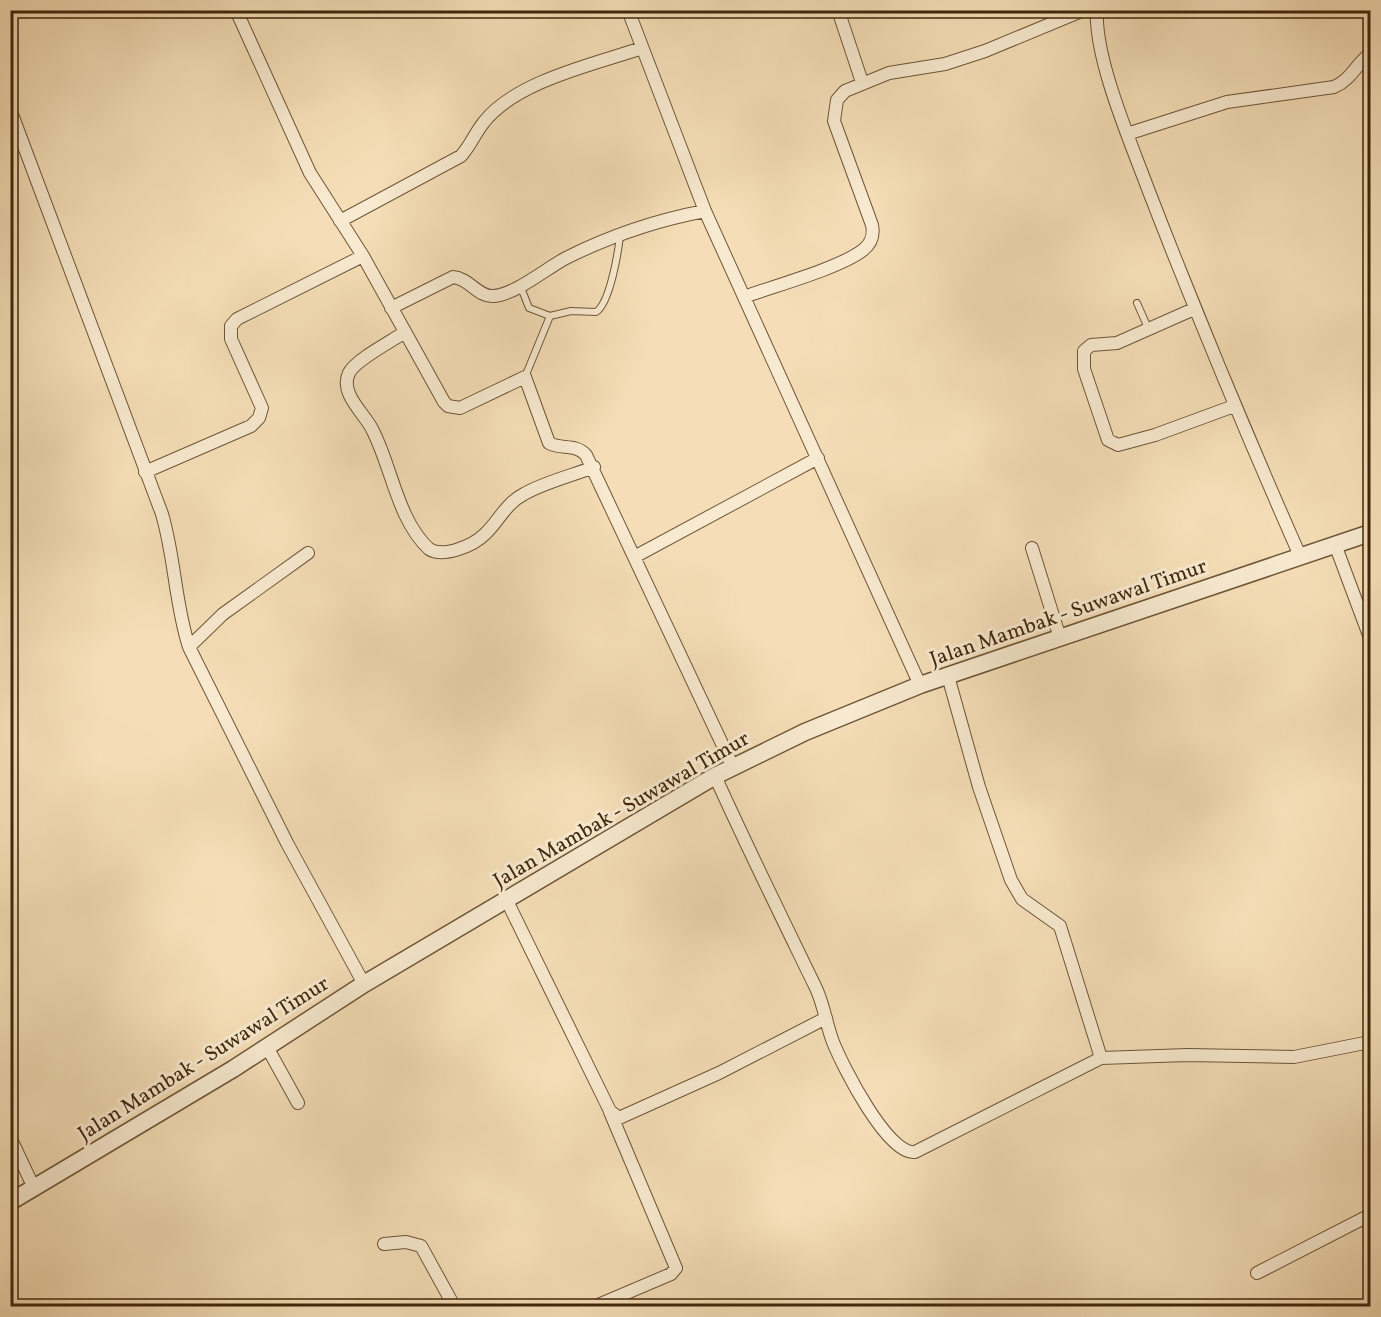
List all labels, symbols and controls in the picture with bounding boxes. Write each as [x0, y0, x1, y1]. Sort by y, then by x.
street label: Jalan Mambak - Suwawal Timur [926, 552, 1211, 675]
street label: Jalan Mambak - Suwawal Timur [488, 725, 755, 896]
street label: Jalan Mambak - Suwawal Timur [73, 970, 335, 1149]

